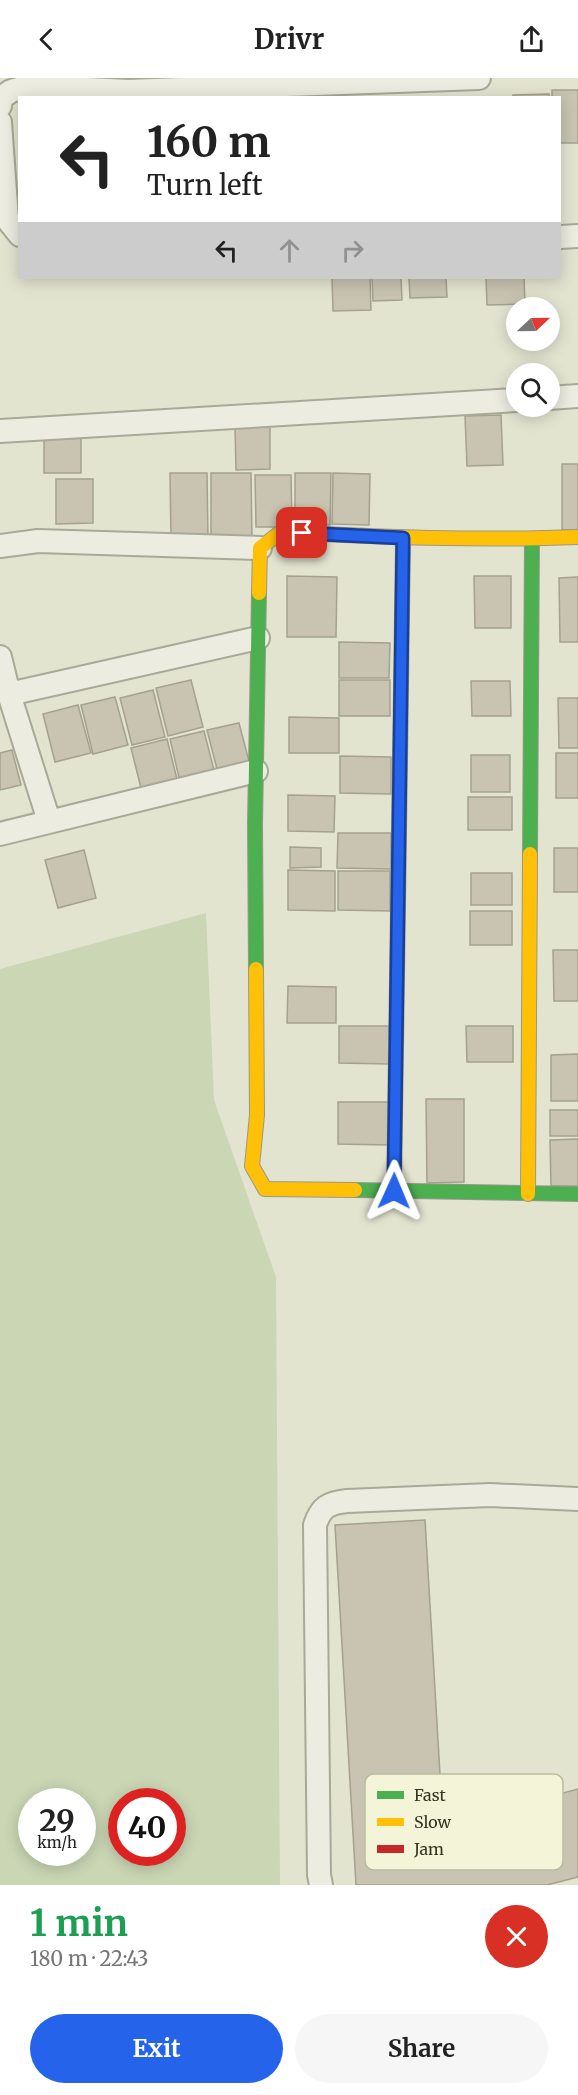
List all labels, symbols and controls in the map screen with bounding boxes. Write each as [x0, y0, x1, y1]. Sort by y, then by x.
text: Drivr [254, 22, 324, 56]
icon: back [30, 23, 63, 56]
icon: share [515, 23, 548, 56]
text: 160 m [147, 116, 271, 168]
icon: left [48, 120, 126, 198]
text: Turn left [147, 168, 262, 202]
icon: left [210, 234, 243, 267]
icon: ahead [273, 234, 306, 267]
icon: right [336, 234, 369, 267]
north arrow [506, 297, 560, 351]
map controls [506, 297, 560, 417]
button: search [506, 363, 560, 417]
pin [276, 507, 327, 558]
icon: arrive [285, 516, 318, 549]
position arrow [362, 1159, 426, 1223]
legend [365, 1774, 563, 1870]
text: Fast [414, 1785, 447, 1805]
speed limit sign: 40 [108, 1788, 186, 1866]
text: 29 [39, 1801, 75, 1839]
text: Slow [414, 1812, 452, 1832]
text: km/h [37, 1833, 77, 1852]
text: Jam [413, 1839, 444, 1859]
text: 1 min [30, 1901, 128, 1946]
button: close [485, 1905, 548, 1968]
text: 180 m · 22:43 [30, 1946, 148, 1971]
button: Exit [30, 2014, 283, 2083]
button: Share [295, 2014, 548, 2083]

